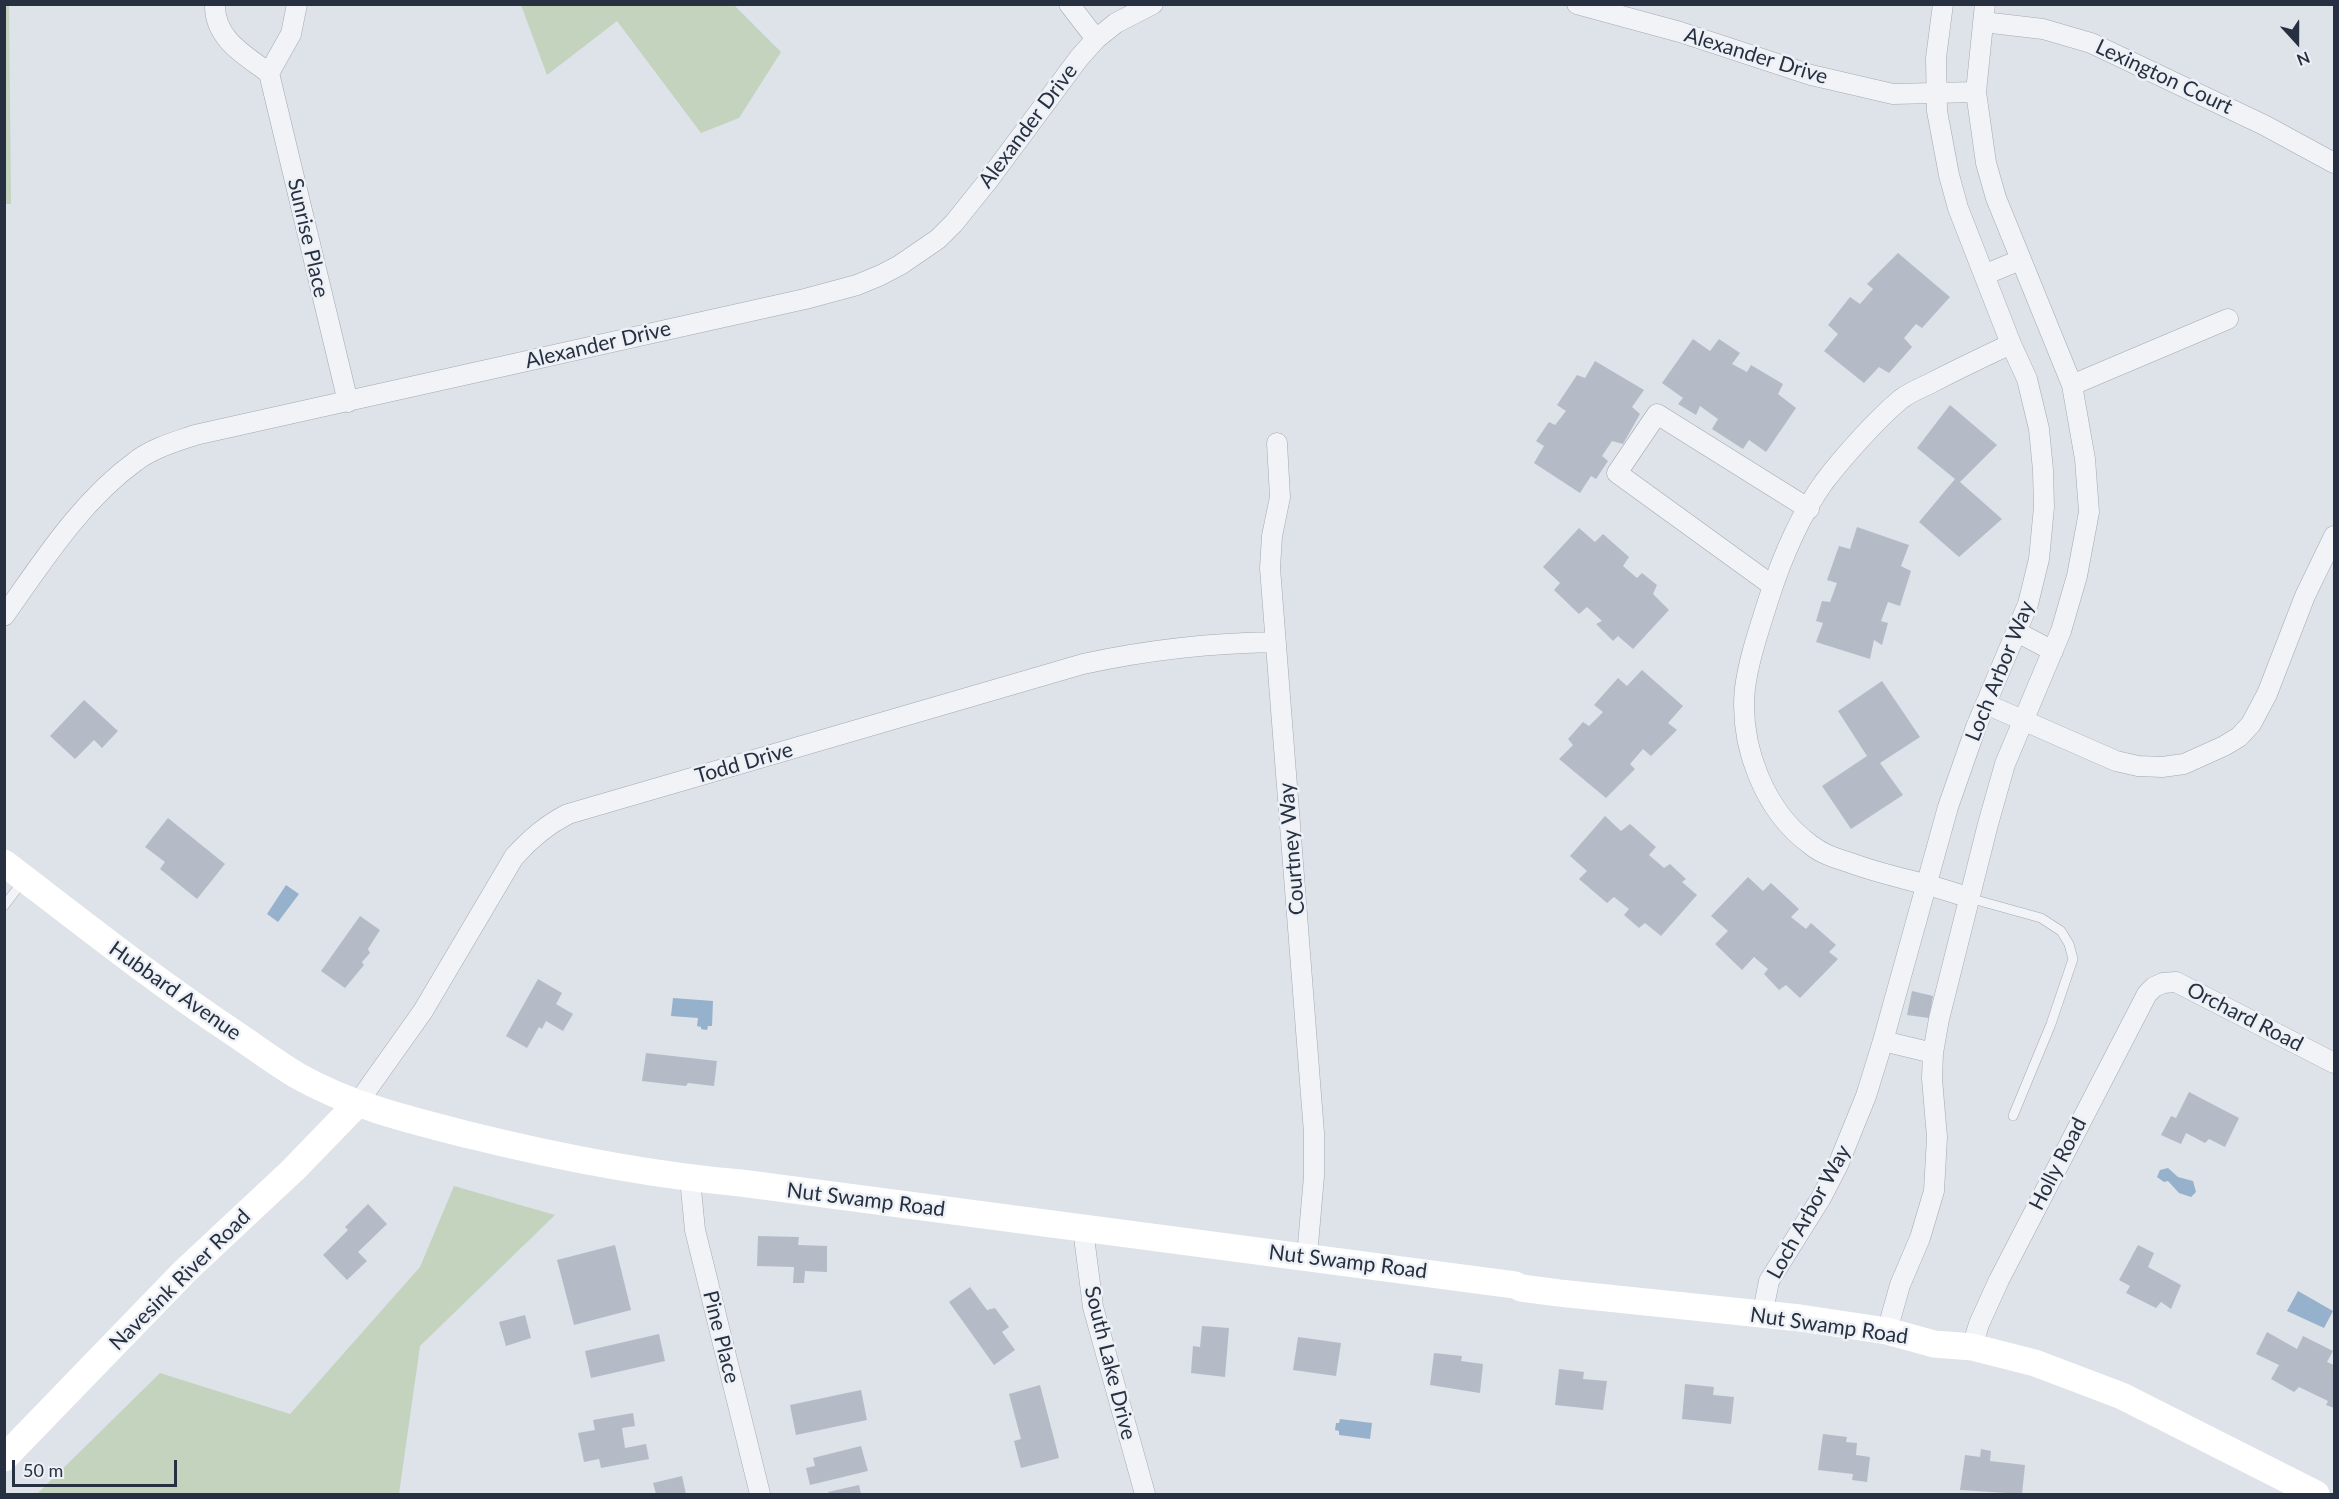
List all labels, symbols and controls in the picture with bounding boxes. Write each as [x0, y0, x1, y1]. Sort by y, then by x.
north arrow [2267, 12, 2327, 72]
street label: Alexander Drive [1681, 22, 1831, 90]
street label: Lexington Court [2092, 34, 2236, 120]
text: N [2294, 48, 2313, 70]
street label: Alexander Drive [973, 59, 1083, 193]
street label: Sunrise Place [282, 176, 334, 300]
street label: Alexander Drive [523, 316, 673, 374]
street label: Loch Arbor Way [1960, 597, 2040, 745]
street label: Todd Drive [692, 737, 796, 789]
street label: Courtney Way [1274, 782, 1310, 916]
street label: Hubbard Avenue [104, 936, 246, 1046]
street label: Orchard Road [2183, 977, 2307, 1057]
street label: Holly Road [2024, 1114, 2092, 1214]
street label: Loch Arbor Way [1762, 1141, 1856, 1283]
street label: Nut Swamp Road [785, 1178, 947, 1222]
street label: Navesink River Road [104, 1204, 256, 1356]
street label: Nut Swamp Road [1267, 1240, 1429, 1284]
street label: South Lake Drive [1079, 1284, 1141, 1442]
street label: Pine Place [697, 1288, 745, 1386]
street label: Nut Swamp Road [1748, 1302, 1910, 1350]
scale bar [15, 1448, 180, 1486]
text: 50 m [23, 1459, 63, 1481]

